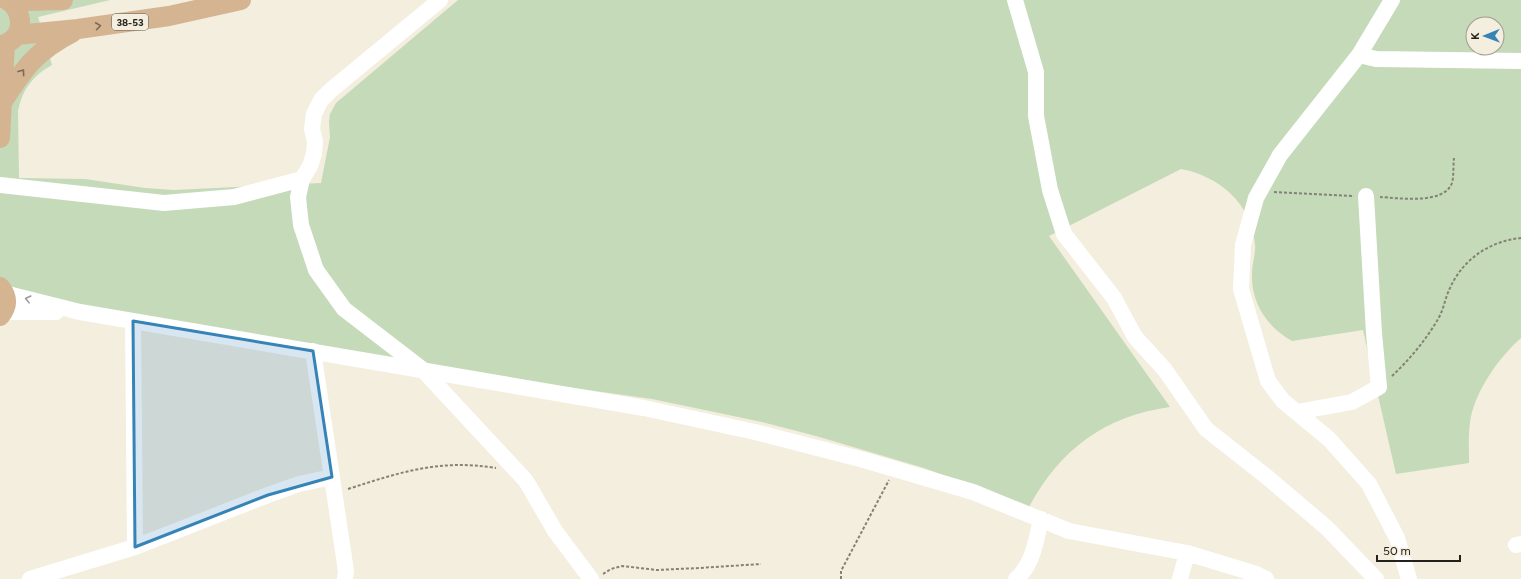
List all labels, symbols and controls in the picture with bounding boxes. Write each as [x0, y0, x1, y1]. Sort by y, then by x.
road number: 38-53 [112, 14, 148, 30]
north arrow [1465, 16, 1505, 56]
one-way arrow [95, 22, 101, 31]
text: K [1469, 32, 1482, 40]
one-way arrow [17, 69, 24, 76]
one-way arrow [25, 295, 32, 304]
scale bar [1377, 537, 1460, 563]
text: 50 m [1383, 544, 1411, 558]

